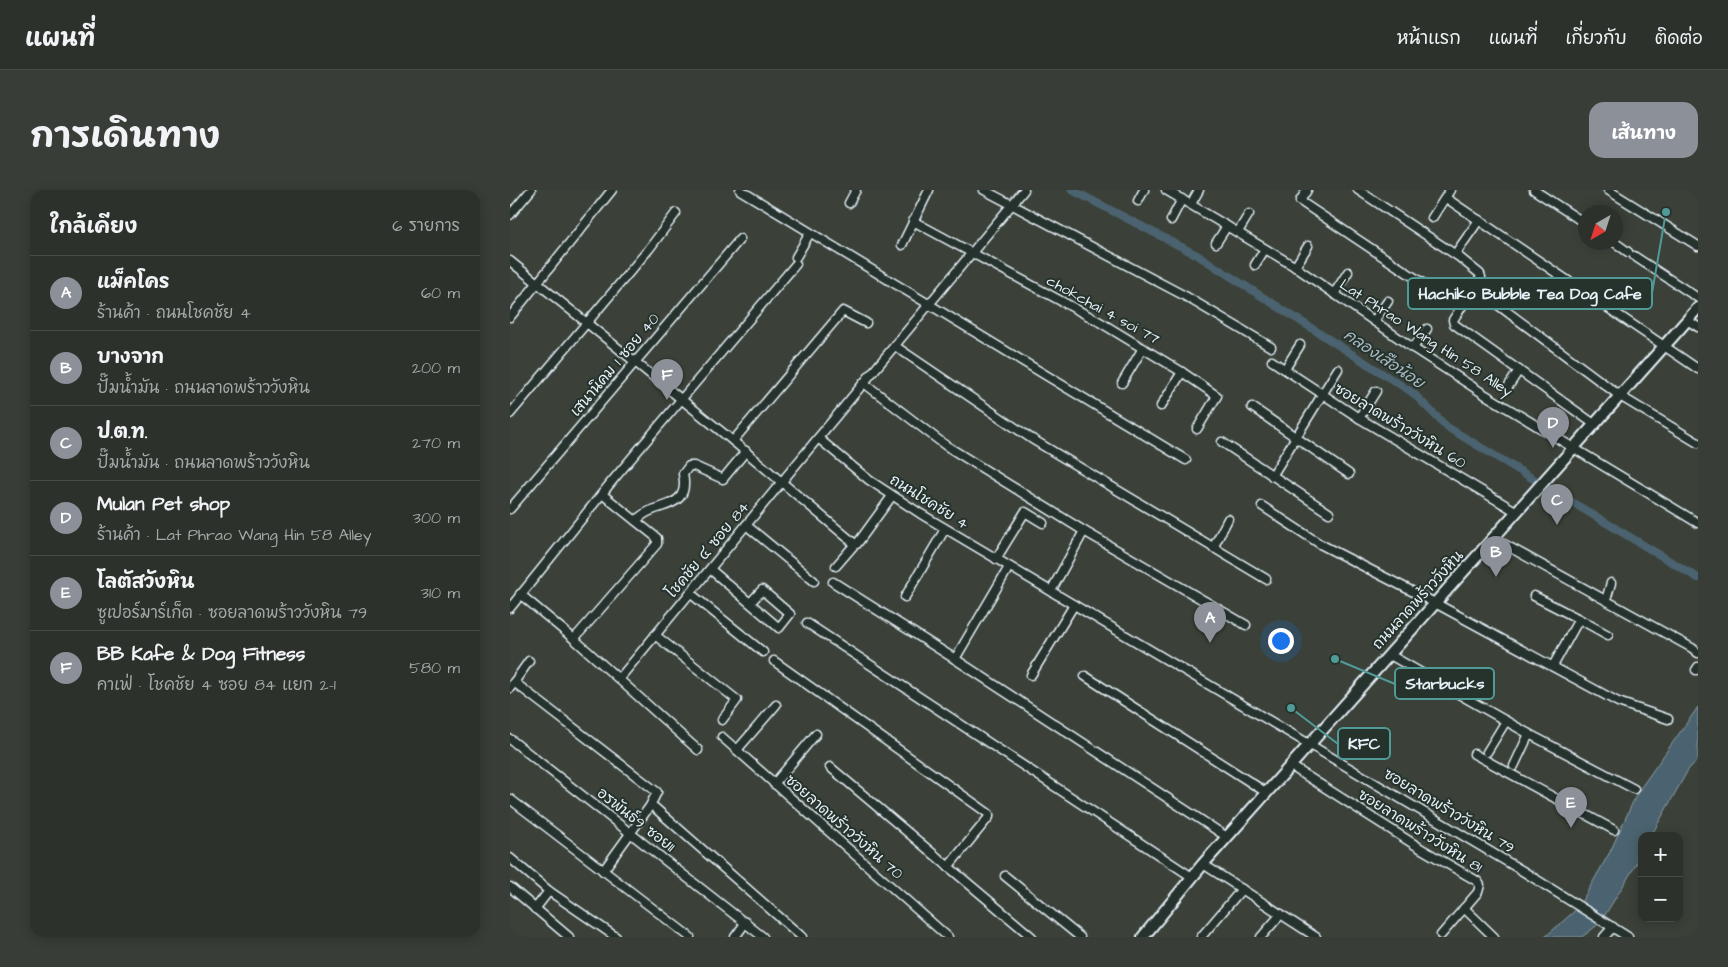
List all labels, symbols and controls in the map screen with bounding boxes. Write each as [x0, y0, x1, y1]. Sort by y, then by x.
text: แผนที่ [25, 22, 95, 56]
text: หน้าแรก [1397, 26, 1461, 51]
text: แผนที่ [1489, 26, 1537, 51]
text: เกี่ยวกับ [1565, 26, 1627, 51]
text: ติดต่อ [1655, 26, 1703, 51]
button: เส้นทาง [1589, 102, 1698, 158]
text: การเดินทาง [30, 112, 220, 161]
north arrow [1578, 205, 1623, 250]
text: ใกล้เคียง [50, 212, 137, 241]
text: 6 รายการ [392, 215, 460, 237]
text: แม็คโคร [97, 269, 170, 296]
street label: chokchai 4 soi 77 [1043, 270, 1163, 350]
street label: Lat Phrao Wang Hin 58 Alley [1335, 274, 1517, 403]
callout: Hachiko Bubble Tea Dog Cafe [1408, 278, 1652, 309]
text: A [61, 282, 71, 304]
text: 60 m [421, 282, 460, 304]
text: Hachiko Bubble Tea Dog Cafe [1418, 283, 1642, 307]
text: ร้านค้า · ถนนโชคชัย 4 [97, 302, 251, 324]
street label: เสนานิคม 1 ซอย 40 [566, 309, 665, 421]
water label: คลองเสือน้อย [1340, 324, 1430, 395]
text: บางจาก [97, 344, 164, 371]
text: B [60, 357, 72, 379]
text: 200 m [412, 357, 460, 379]
pin: F [651, 359, 683, 400]
text: ปั๊มน้ำมัน · ถนนลาดพร้าววังหิน [97, 377, 310, 399]
street label: ซอยลาดพร้าววังหิน 60 [1330, 378, 1470, 474]
pin: D [1537, 407, 1569, 448]
text: ป.ต.ท. [97, 419, 147, 446]
text: C [60, 432, 72, 454]
text: 270 m [412, 432, 460, 454]
text: ปั๊มน้ำมัน · ถนนลาดพร้าววังหิน [97, 452, 310, 474]
street label: ถนนโชคชัย 4 [886, 469, 972, 535]
pin: C [1541, 484, 1573, 525]
text: Mulan Pet shop [97, 491, 230, 518]
street label: โชคชัย ๔ ซอย 84 [661, 497, 755, 603]
text: D [61, 507, 71, 529]
text: 300 m [413, 507, 460, 529]
text: ร้านค้า · Lat Phrao Wang Hin 58 Alley [97, 524, 372, 546]
pin: B [1480, 536, 1512, 577]
street label: ถนนลาดพร้าววังหิน [1368, 546, 1469, 654]
text: โลตัสวังหิน [97, 569, 195, 596]
text: E [61, 582, 71, 604]
text: 310 m [421, 582, 460, 604]
text: ซูเปอร์มาร์เก็ต · ซอยลาดพร้าววังหิน 79 [97, 602, 367, 624]
pin: A [1194, 602, 1226, 643]
your location [1268, 628, 1294, 654]
text: BB Kafe & Dog Fitness [97, 641, 305, 668]
text: F [60, 657, 72, 679]
text: 580 m [409, 657, 460, 679]
callout: Starbucks [1395, 668, 1494, 699]
text: Starbucks [1405, 673, 1484, 695]
text: คาเฟ่ · โชคชัย 4 ซอย 84 แยก 2-1 [97, 674, 336, 696]
callout: KFC [1338, 728, 1390, 759]
text: KFC [1348, 733, 1381, 755]
street label: ซอยลาดพร้าววังหิน 79 [1380, 764, 1518, 858]
street label: ซอยลาดพร้าววังหิน 70 [780, 770, 908, 885]
street label: อรพันธ์9 ซอย11 [593, 783, 679, 857]
street label: ซอยลาดพร้าววังหิน 81 [1354, 784, 1486, 878]
pin: E [1555, 787, 1587, 828]
map controls [1638, 832, 1683, 922]
button: + [1638, 832, 1683, 877]
button: − [1638, 877, 1683, 922]

